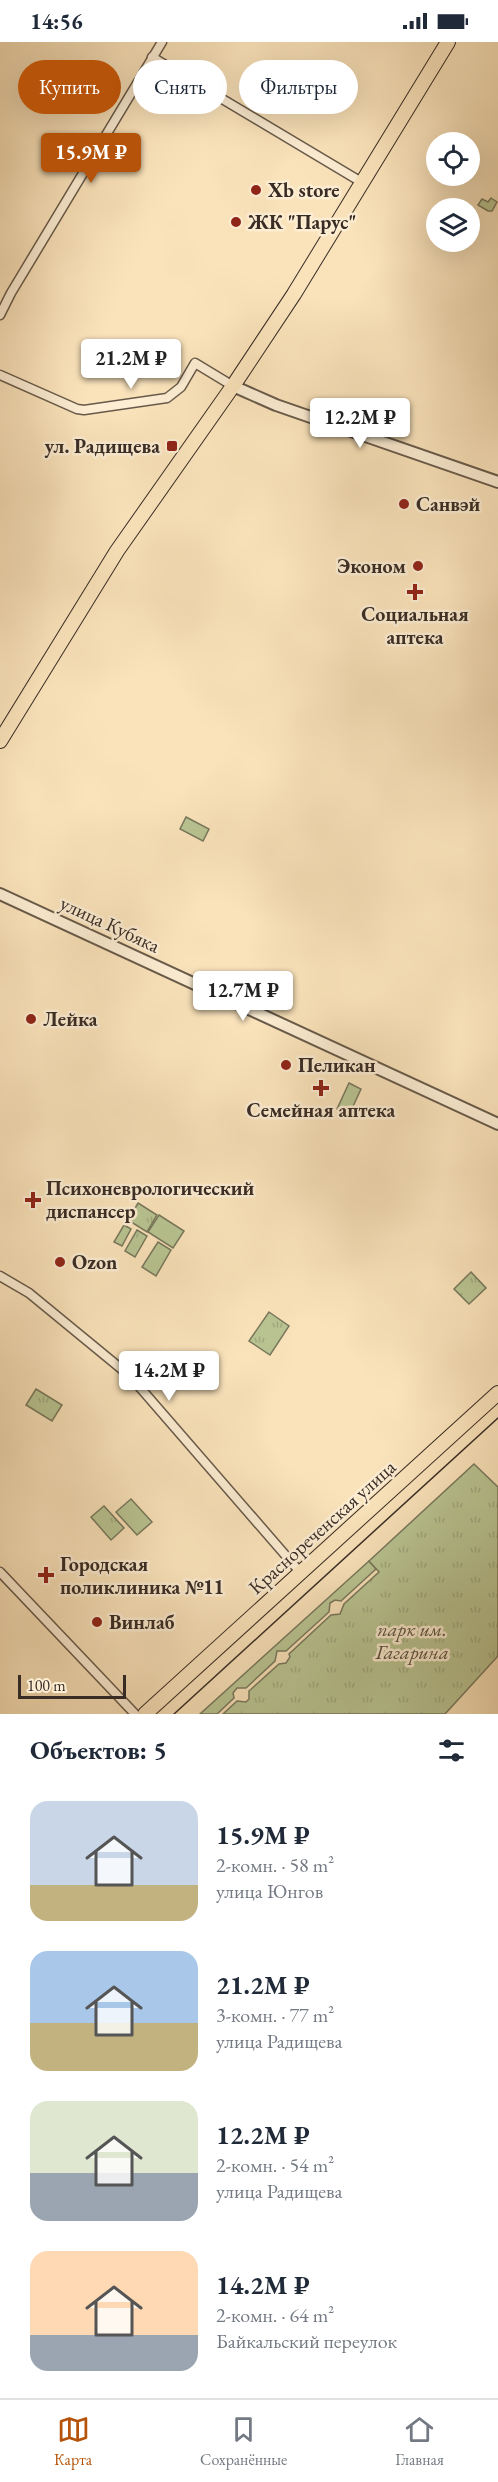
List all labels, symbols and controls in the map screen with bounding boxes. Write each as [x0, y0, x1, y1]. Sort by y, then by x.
text: 14:56 [30, 7, 83, 36]
chip: Купить [18, 60, 121, 114]
chip: Снять [133, 60, 227, 114]
chip: Фильтры [239, 60, 358, 114]
map controls [426, 132, 480, 252]
button: locate [426, 132, 480, 186]
pin: 15.9M ₽ [36, 133, 146, 184]
text: 15.9M ₽ [55, 139, 127, 165]
place label: Xb store [267, 177, 340, 203]
marker: Xb store [249, 183, 263, 197]
button: layers [426, 198, 480, 252]
place label: ЖК "Парус" [247, 209, 356, 235]
marker: ЖК "Парус" [229, 215, 243, 229]
pin: 21.2M ₽ [76, 339, 186, 390]
text: 21.2M ₽ [95, 345, 167, 371]
pin: 12.2M ₽ [305, 398, 415, 449]
text: 12.2M ₽ [324, 404, 396, 430]
place label: ул. Радищева [45, 433, 160, 459]
marker: ул. Радищева [165, 439, 179, 453]
place label: Санвэй [416, 491, 480, 517]
marker: Санвэй [397, 497, 411, 511]
place label: Эконом [337, 553, 407, 579]
marker: Эконом [411, 559, 425, 573]
marker: Социальная аптека [408, 585, 422, 599]
place label: Социальная аптека [361, 601, 469, 650]
street label: улица Кубяка [56, 890, 164, 958]
pin: 12.7M ₽ [188, 971, 298, 1022]
text: 12.7M ₽ [207, 977, 279, 1003]
place label: Лейка [43, 1006, 98, 1032]
marker: Лейка [24, 1012, 38, 1026]
place label: Пеликан [298, 1052, 376, 1078]
marker: Пеликан [279, 1058, 293, 1072]
marker: Семейная аптека [314, 1081, 328, 1095]
place label: Семейная аптека [247, 1097, 396, 1123]
place label: Психоневрологический диспансер [46, 1175, 255, 1224]
marker: Психоневрологический диспансер [24, 1191, 42, 1209]
place label: Ozon [72, 1249, 117, 1275]
marker: Ozon [53, 1255, 67, 1269]
pin: 14.2M ₽ [114, 1351, 224, 1402]
text: 14.2M ₽ [133, 1357, 205, 1383]
street label: Краснореченская улица [243, 1454, 401, 1600]
place label: Городская поликлиника №11 [60, 1551, 224, 1600]
marker: Городская поликлиника №11 [37, 1566, 55, 1584]
place label: Винлаб [109, 1609, 175, 1635]
marker: Винлаб [90, 1615, 104, 1629]
park label: парк им. Гагарина [374, 1616, 449, 1665]
scale bar [18, 1672, 126, 1700]
text: 100 m [27, 1675, 66, 1696]
text: Объектов: 5 [30, 1733, 167, 1767]
icon: filters [435, 1734, 468, 1767]
text: 15.9M ₽ [216, 1818, 310, 1852]
icon: home [78, 1825, 150, 1897]
text: 2-комн. · 58 m² [216, 1852, 334, 1878]
text: улица Юнгов [216, 1878, 323, 1904]
text: 21.2M ₽ [216, 1968, 310, 2002]
icon: home [78, 1975, 150, 2047]
text: 3-комн. · 77 m² [216, 2002, 334, 2028]
text: улица Радищева [216, 2028, 342, 2054]
text: 12.2M ₽ [216, 2118, 310, 2152]
icon: home [78, 2125, 150, 2197]
text: 2-комн. · 54 m² [216, 2152, 334, 2178]
text: улица Радищева [216, 2178, 342, 2204]
text: 14.2M ₽ [216, 2268, 310, 2302]
icon: home [78, 2275, 150, 2347]
text: 2-комн. · 64 m² [216, 2302, 334, 2328]
text: Байкальский переулок [216, 2328, 397, 2354]
tab: Карта [54, 2413, 92, 2470]
tab: Сохранённые [200, 2413, 287, 2470]
tab: Главная [395, 2413, 444, 2470]

